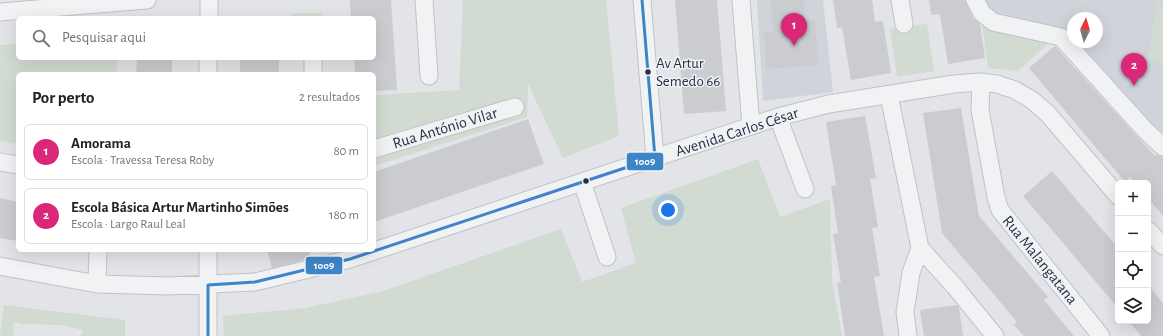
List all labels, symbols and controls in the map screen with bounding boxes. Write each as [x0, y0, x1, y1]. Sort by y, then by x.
north arrow [1067, 12, 1103, 48]
pin: 1 [781, 13, 807, 46]
search box [16, 16, 376, 60]
icon: search [30, 27, 52, 49]
text: Pesquisar aqui [62, 30, 146, 45]
pin: 2 [1121, 53, 1147, 86]
place label: Av Artur Semedo 66 [656, 56, 720, 89]
marker: Av Artur Semedo 66 [643, 67, 653, 77]
text: Por perto [32, 89, 95, 106]
text: 2 resultados [299, 91, 360, 104]
street label: Rua António Vilar [391, 104, 500, 152]
street label: Avenida Carlos César [674, 104, 801, 159]
text: Amorama [71, 136, 131, 151]
text: 1 [44, 145, 48, 158]
text: 80 m [333, 145, 359, 158]
line badge: 1009 [626, 152, 664, 171]
text: Escola · Travessa Teresa Roby [71, 154, 214, 167]
text: 1009 [635, 156, 655, 167]
unlabelled marker [581, 176, 591, 186]
map controls [1115, 180, 1151, 324]
button: + [1115, 180, 1151, 216]
text: Escola Básica Artur Martinho Simões [71, 200, 289, 215]
your location [658, 200, 678, 220]
text: 2 [43, 209, 49, 222]
text: 180 m [329, 209, 359, 222]
street label: Rua Malangatana [999, 213, 1081, 307]
button: − [1115, 216, 1151, 252]
text: Escola · Largo Raul Leal [71, 218, 186, 231]
button: locate [1115, 252, 1151, 288]
line badge: 1009 [305, 256, 343, 275]
text: 1009 [314, 260, 334, 271]
button: layers [1115, 288, 1151, 324]

